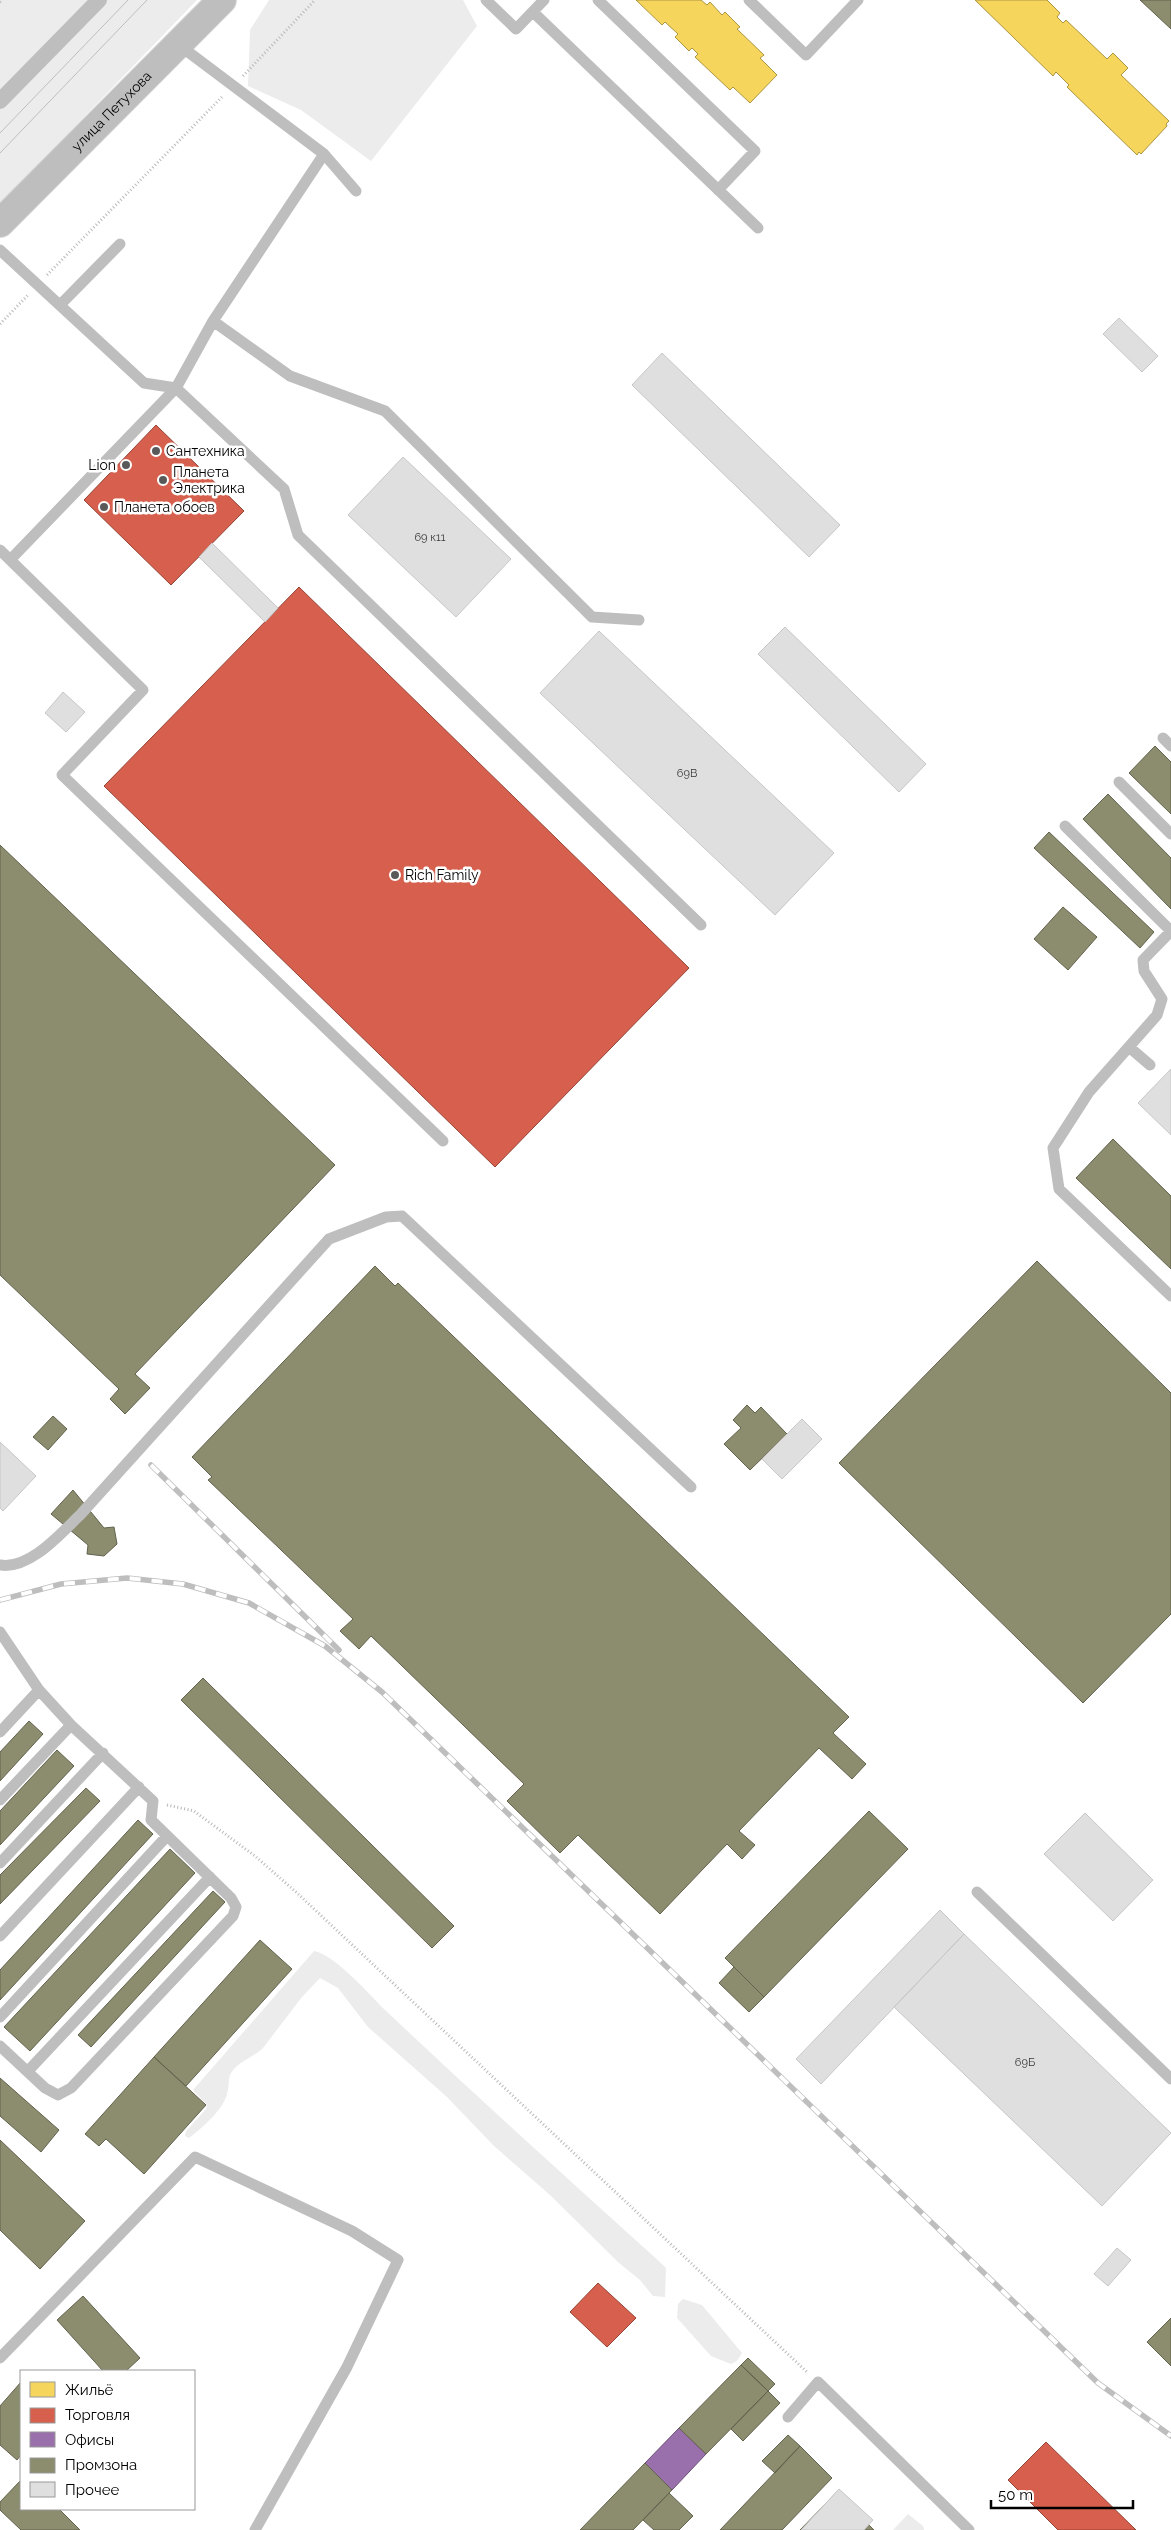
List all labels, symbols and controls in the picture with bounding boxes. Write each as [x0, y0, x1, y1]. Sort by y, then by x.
street label: улица Петухова [68, 68, 155, 154]
place label: Сантехника [166, 443, 245, 459]
marker: Сантехника [150, 445, 162, 457]
place label: Lion [88, 457, 116, 473]
marker: Lion [120, 459, 132, 471]
place label: Планета Электрика [173, 464, 245, 496]
marker: Планета Электрика [157, 474, 169, 486]
place label: Планета обоев [114, 499, 215, 515]
marker: Планета обоев [98, 501, 110, 513]
house number: 69 к11 [414, 531, 446, 544]
house number: 69В [677, 767, 697, 780]
place label: Rich Family [405, 867, 479, 883]
marker: Rich Family [389, 869, 401, 881]
house number: 69Б [1015, 2056, 1035, 2069]
legend [20, 2370, 195, 2510]
text: Жильё [65, 2381, 114, 2399]
text: Торговля [65, 2406, 130, 2424]
text: Офисы [65, 2431, 114, 2449]
text: Промзона [65, 2456, 137, 2474]
scale bar [991, 2478, 1134, 2510]
text: Прочее [65, 2481, 119, 2499]
text: 50 m [998, 2486, 1033, 2504]

